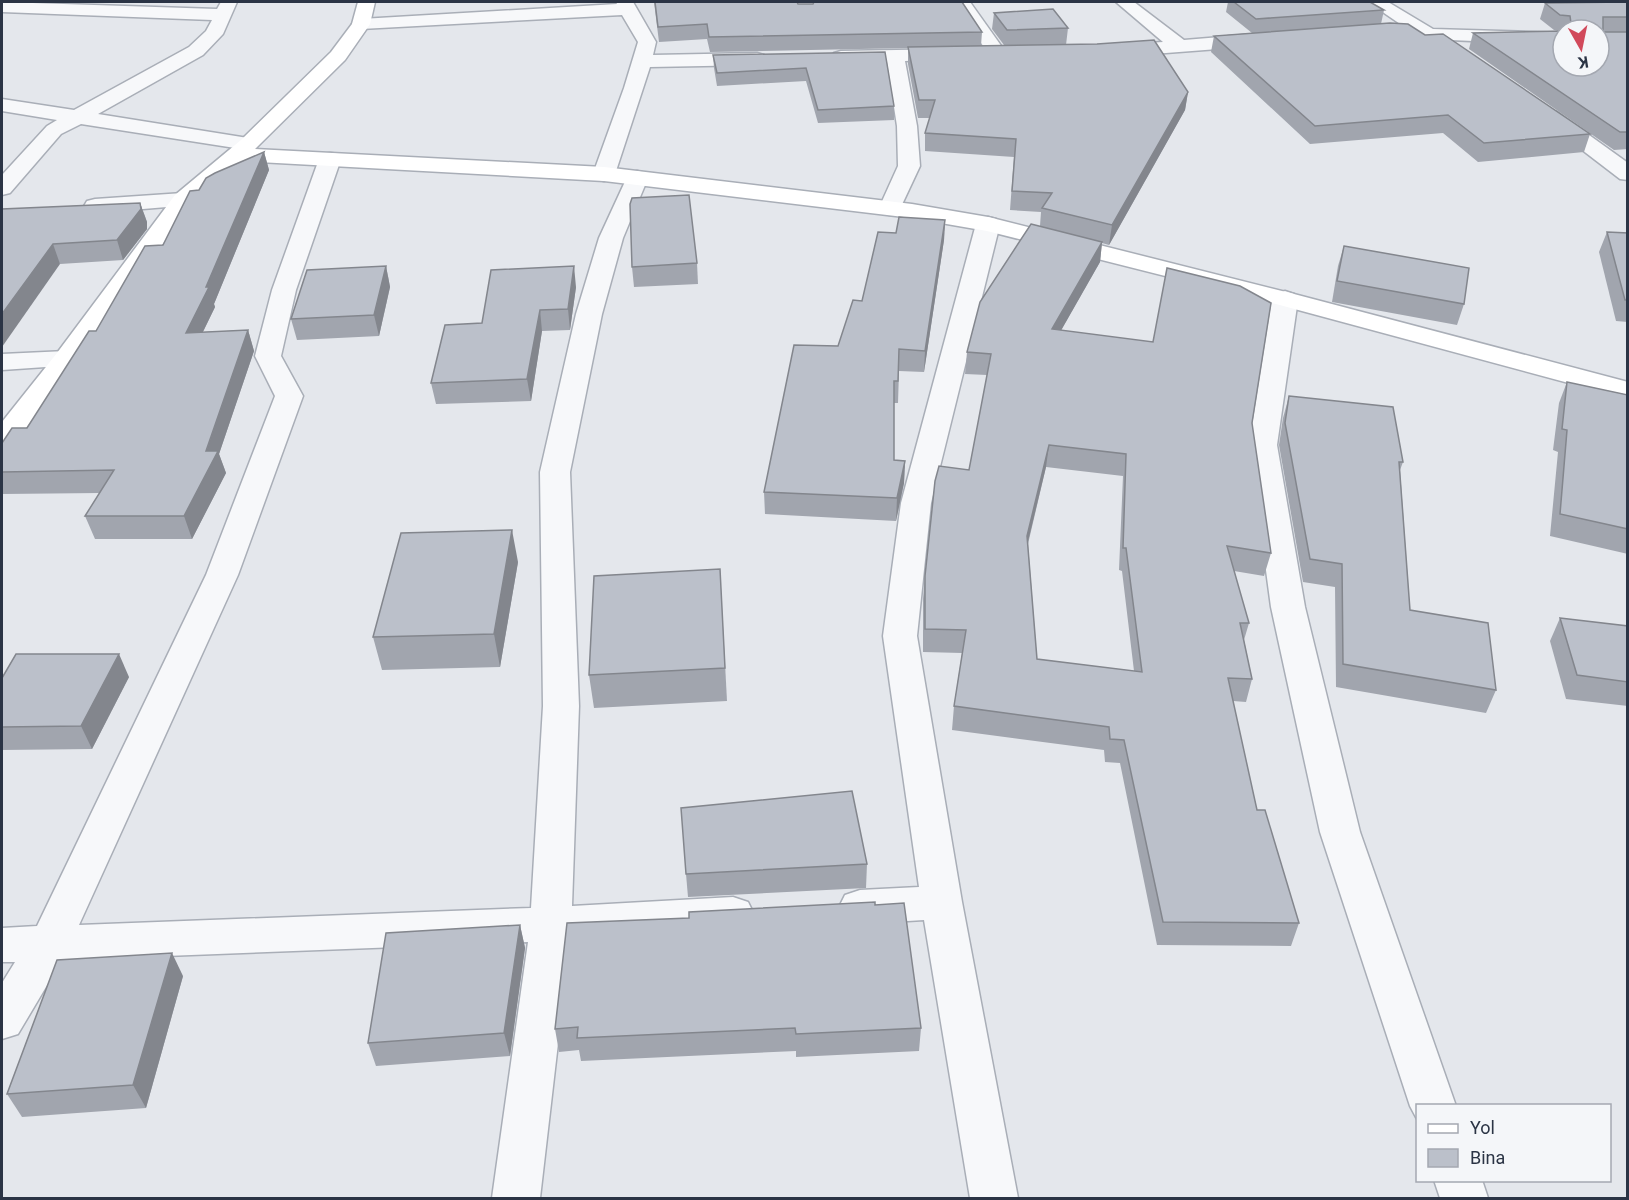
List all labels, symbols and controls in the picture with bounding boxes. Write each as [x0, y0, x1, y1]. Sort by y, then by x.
north arrow [1551, 18, 1611, 78]
text: K [1576, 52, 1590, 73]
legend [1416, 1104, 1611, 1182]
text: Yol [1470, 1117, 1495, 1138]
text: Bina [1470, 1147, 1505, 1168]

